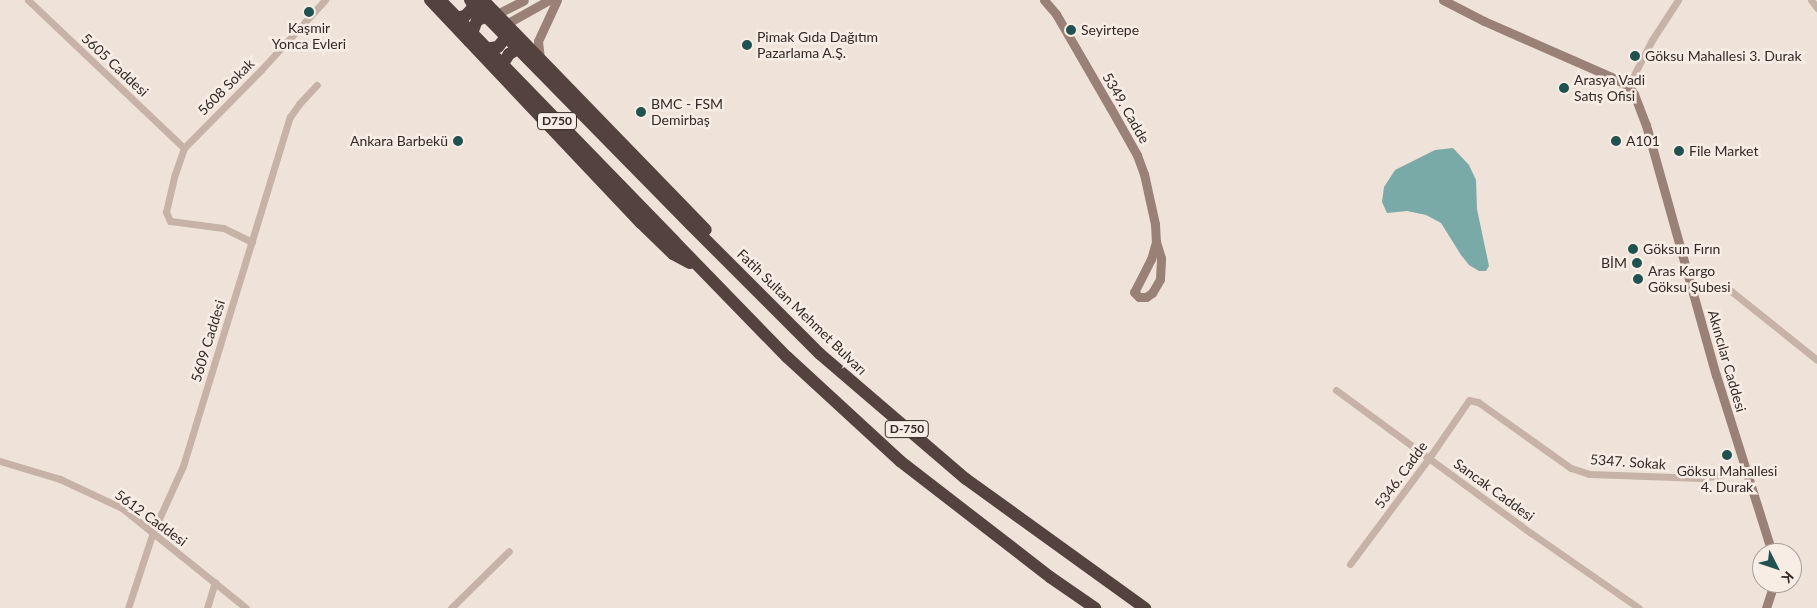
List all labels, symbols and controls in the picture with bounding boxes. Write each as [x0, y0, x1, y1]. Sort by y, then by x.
marker: Kaşmir Yonca Evleri [303, 6, 315, 18]
place label: Kaşmir Yonca Evleri [272, 20, 346, 52]
place label: Seyirtepe [1081, 22, 1139, 38]
marker: Seyirtepe [1065, 24, 1077, 36]
place label: Pimak Gıda Dağıtım Pazarlama A.Ş. [757, 29, 878, 62]
street label: 5605 Caddesi [78, 30, 152, 100]
marker: Pimak Gıda Dağıtım Pazarlama A.Ş. [741, 39, 753, 51]
place label: Göksu Mahallesi 3. Durak [1645, 48, 1802, 64]
marker: Göksu Mahallesi 3. Durak [1629, 50, 1641, 62]
street label: 5608 Sokak [194, 55, 258, 119]
street label: 5349. Cadde [1099, 70, 1153, 146]
place label: Arasya Vadi Satış Ofisi [1574, 72, 1646, 104]
marker: Arasya Vadi Satış Ofisi [1558, 82, 1570, 94]
place label: BMC - FSM Demirbaş [651, 96, 723, 128]
marker: BMC - FSM Demirbaş [635, 106, 647, 118]
road number: D750 [536, 112, 578, 130]
place label: Ankara Barbekü [350, 133, 448, 149]
place label: A101 [1626, 133, 1660, 149]
marker: Ankara Barbekü [452, 135, 464, 147]
marker: A101 [1610, 135, 1622, 147]
place label: File Market [1689, 143, 1758, 159]
marker: File Market [1673, 145, 1685, 157]
place label: Göksun Fırın [1643, 241, 1720, 257]
marker: Göksun Fırın [1627, 243, 1639, 255]
street label: Fatih Sultan Mehmet Bulvarı [734, 246, 870, 378]
place label: BİM [1601, 255, 1627, 271]
marker: BİM [1631, 257, 1643, 269]
place label: Aras Kargo Göksu Şubesi [1648, 263, 1731, 296]
marker: Aras Kargo Göksu Şubesi [1632, 273, 1644, 285]
street label: 5609 Caddesi [188, 298, 228, 384]
street label: Akıncılar Caddesi [1704, 308, 1750, 414]
road number: D-750 [884, 419, 930, 438]
street label: 5346. Cadde [1371, 438, 1431, 512]
marker: Göksu Mahallesi 4. Durak [1721, 449, 1733, 461]
street label: 5347. Sokak [1589, 451, 1667, 473]
street label: Sancak Caddesi [1450, 455, 1538, 525]
place label: Göksu Mahallesi 4. Durak [1677, 463, 1777, 496]
street label: 5612 Caddesi [112, 486, 190, 550]
north arrow [1752, 543, 1802, 593]
text: K [1778, 568, 1798, 587]

